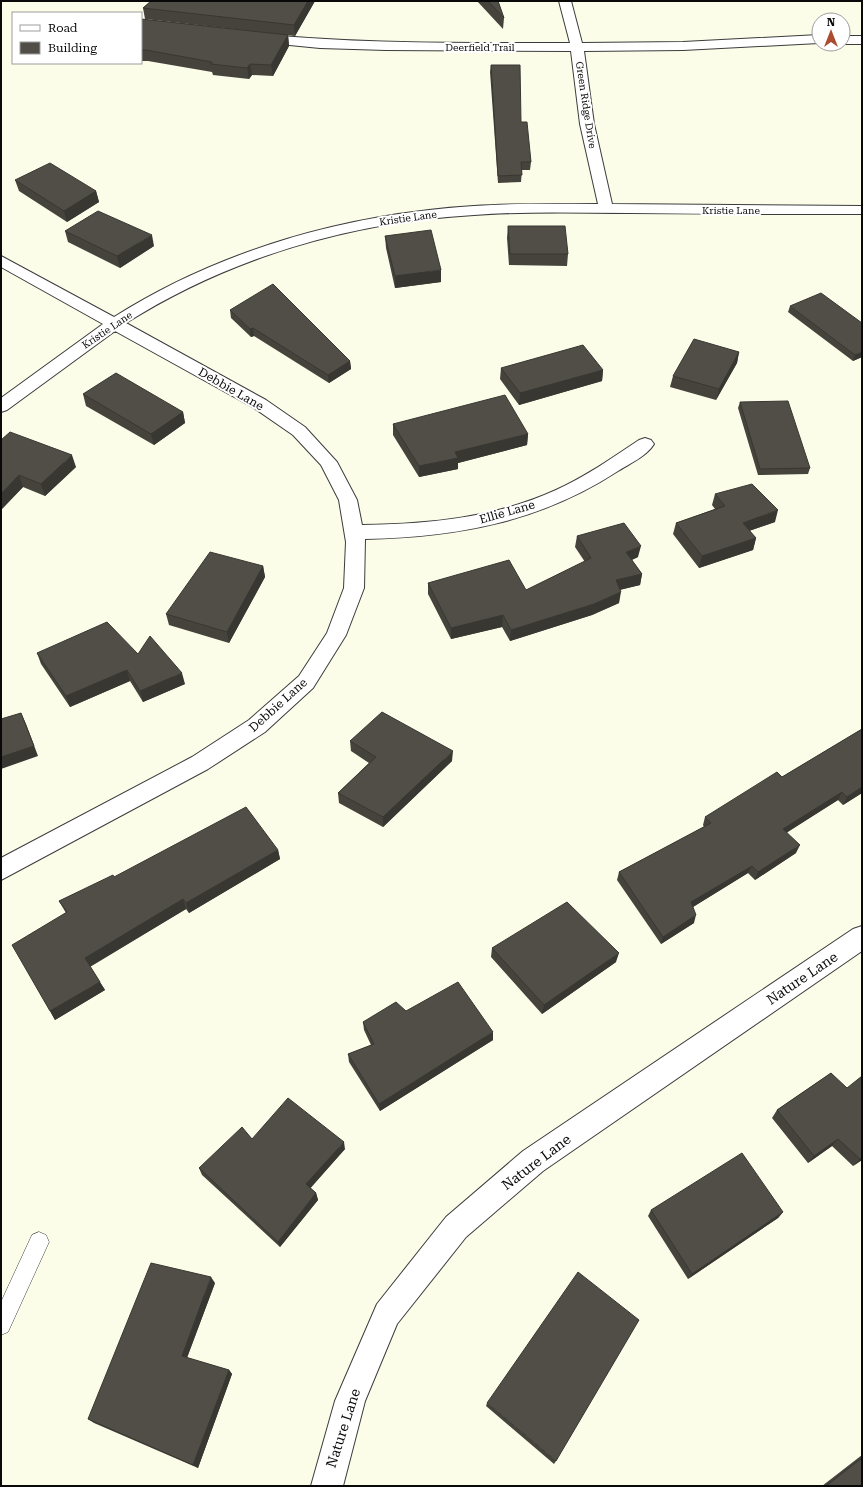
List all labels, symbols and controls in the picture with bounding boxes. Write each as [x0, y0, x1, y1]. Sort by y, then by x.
legend [12, 12, 142, 64]
north arrow [811, 12, 851, 52]
text: N [827, 16, 836, 29]
text: Road [48, 21, 78, 35]
text: Building [48, 41, 97, 55]
street label: Deerfield Trail [445, 42, 515, 53]
street label: Green Ridge Drive [574, 61, 598, 150]
street label: Kristie Lane [702, 205, 760, 216]
street label: Kristie Lane [379, 208, 438, 227]
street label: Kristie Lane [80, 309, 135, 351]
street label: Debbie Lane [196, 365, 267, 414]
street label: Ellie Lane [478, 497, 537, 527]
street label: Debbie Lane [246, 675, 310, 735]
street label: Nature Lane [763, 948, 841, 1008]
street label: Nature Lane [498, 1131, 574, 1193]
street label: Nature Lane [323, 1386, 363, 1470]

